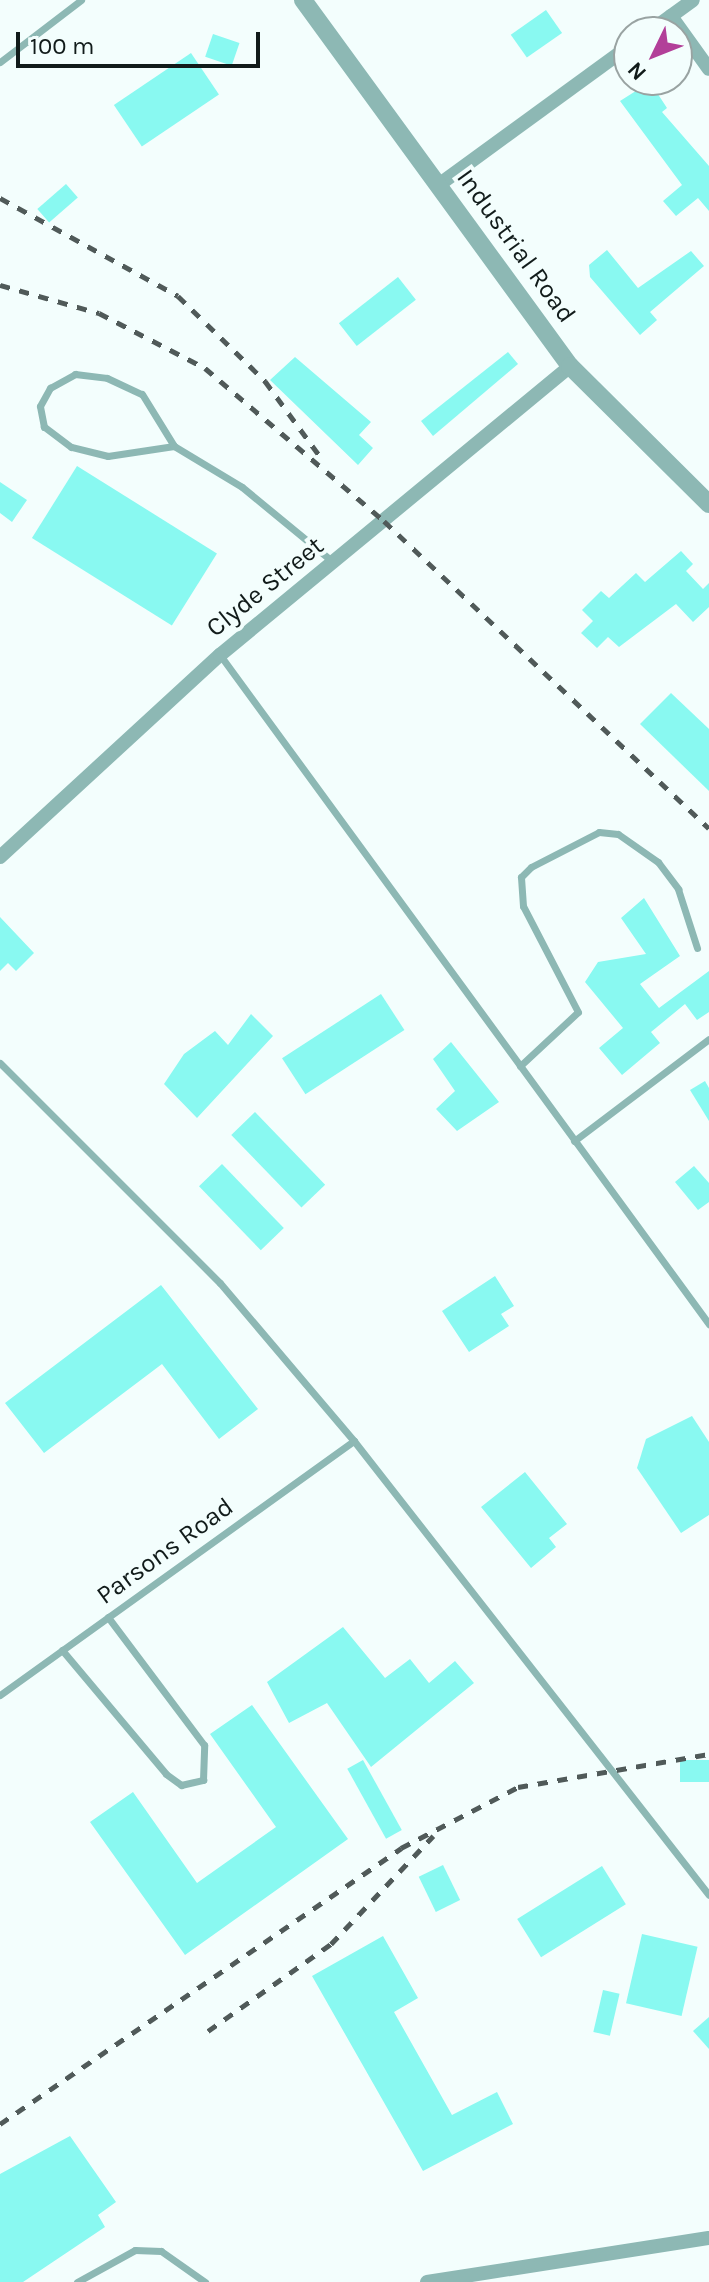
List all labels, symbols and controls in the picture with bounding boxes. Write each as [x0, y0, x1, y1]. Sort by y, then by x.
scale bar [20, 16, 264, 66]
north arrow [613, 16, 693, 96]
text: 100 m [30, 32, 95, 60]
text: N [622, 56, 652, 86]
street label: Industrial Road [450, 163, 582, 329]
street label: Clyde Street [200, 530, 330, 644]
street label: Parsons Road [91, 1491, 239, 1611]

